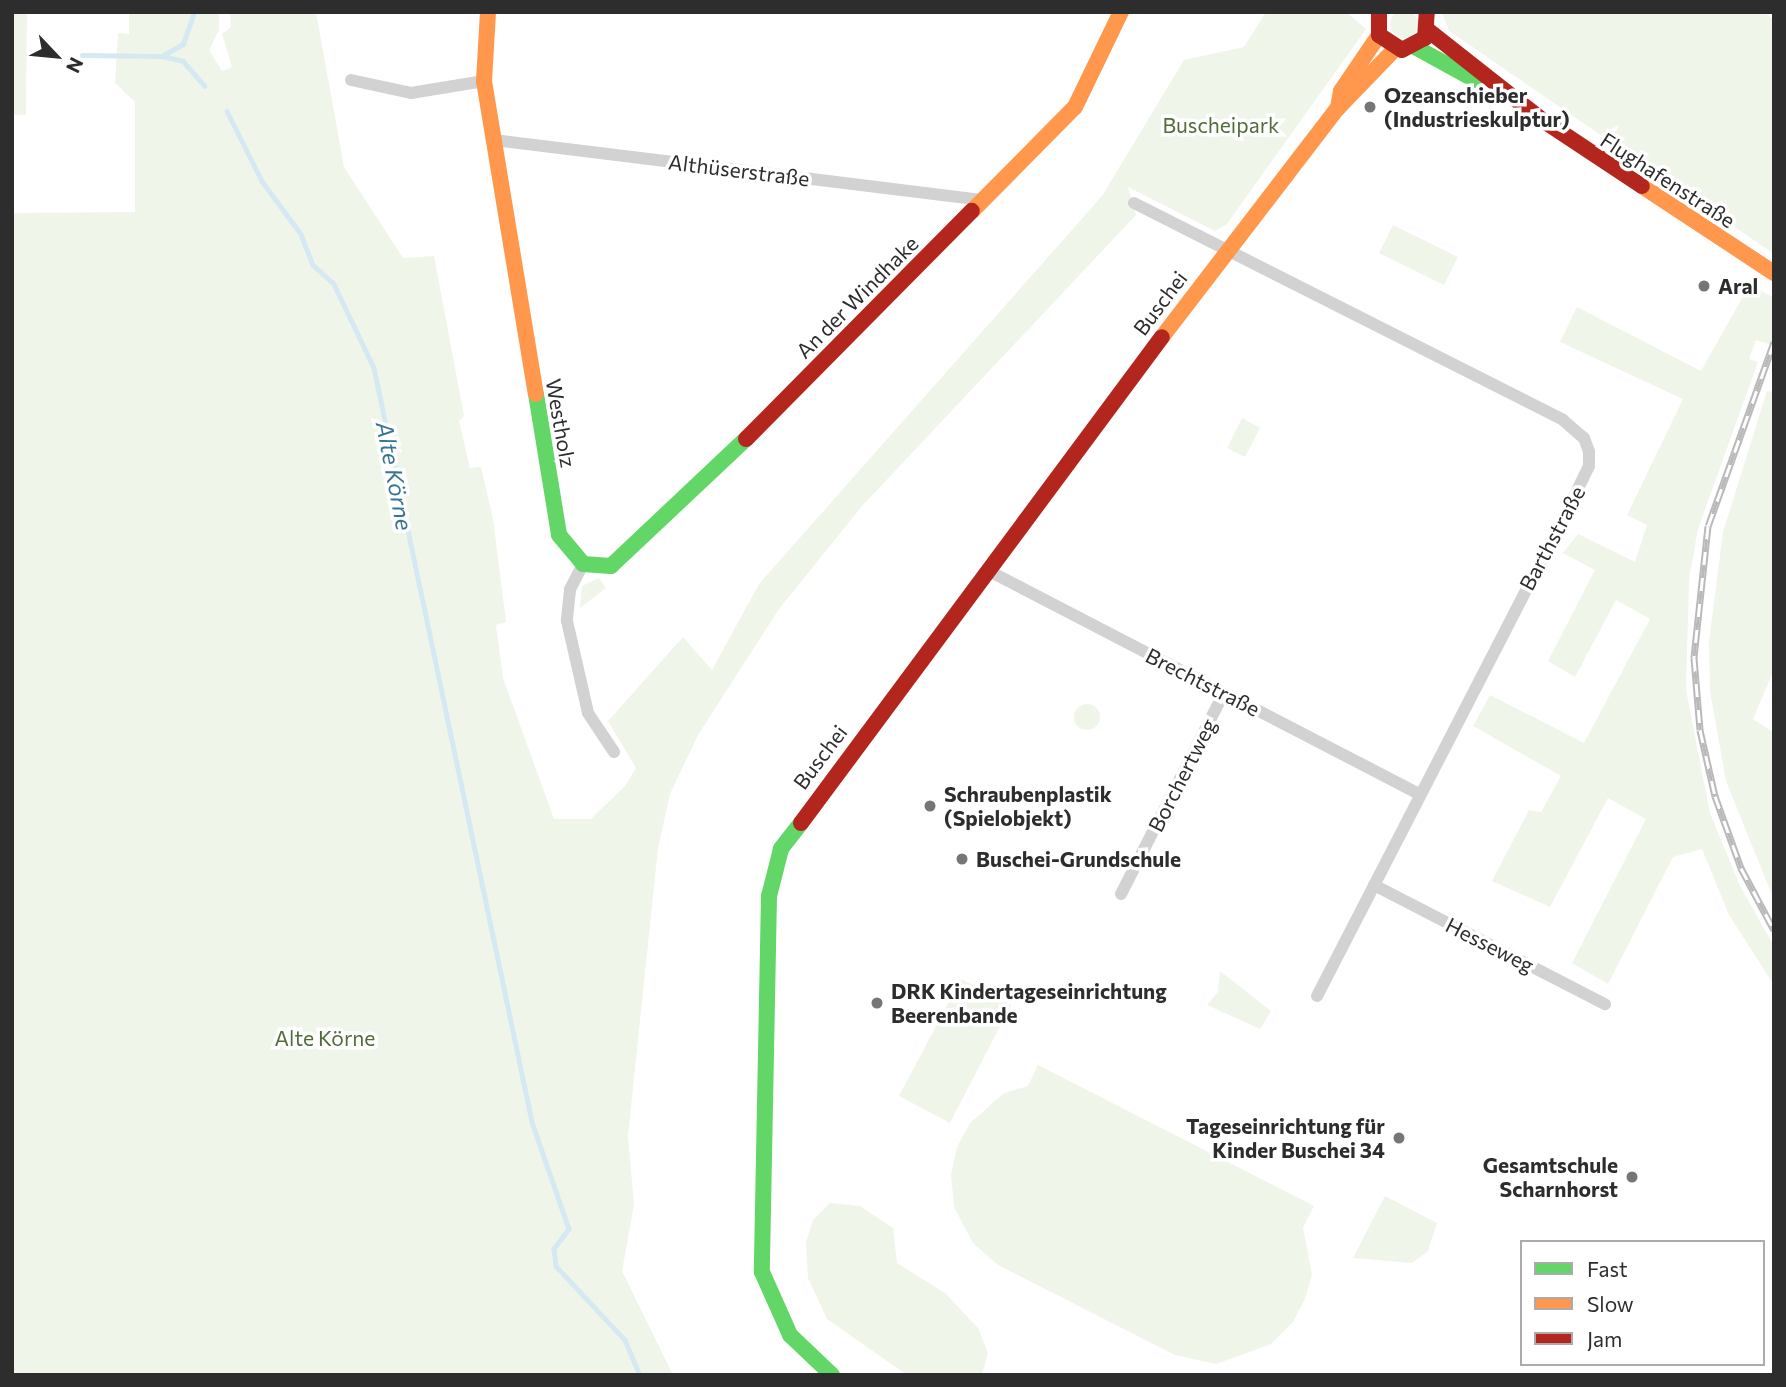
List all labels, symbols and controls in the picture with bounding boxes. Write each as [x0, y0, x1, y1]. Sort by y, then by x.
north arrow [21, 21, 91, 91]
text: N [62, 54, 89, 77]
place label: Ozeanschieber (Industrieskulptur) [1384, 82, 1570, 132]
marker: Ozeanschieber (Industrieskulptur) [1362, 99, 1378, 115]
park label: Buscheipark [1163, 112, 1279, 138]
street label: Flughafenstraße [1596, 127, 1740, 233]
street label: Althüserstraße [667, 149, 811, 191]
street label: An der Windhake [791, 231, 923, 363]
street label: Buschei [1128, 266, 1192, 340]
place label: Aral [1718, 273, 1758, 299]
marker: Aral [1696, 278, 1712, 294]
street label: Westholz [541, 377, 581, 469]
water label: Alte Körne [371, 419, 419, 533]
street label: Barthstraße [1514, 481, 1590, 595]
street label: Brechtstraße [1142, 642, 1264, 722]
street label: Borchertweg [1143, 714, 1221, 836]
street label: Buschei [788, 720, 852, 794]
place label: Schraubenplastik (Spielobjekt) [944, 781, 1112, 831]
marker: Schraubenplastik (Spielobjekt) [922, 798, 938, 814]
place label: Buschei-Grundschule [976, 846, 1181, 872]
marker: Buschei-Grundschule [954, 851, 970, 867]
street label: Hesseweg [1442, 912, 1538, 978]
place label: DRK Kindertageseinrichtung Beerenbande [891, 978, 1167, 1028]
marker: DRK Kindertageseinrichtung Beerenbande [869, 995, 885, 1011]
park label: Alte Körne [275, 1025, 375, 1051]
place label: Tageseinrichtung für Kinder Buschei 34 [1186, 1113, 1385, 1163]
marker: Tageseinrichtung für Kinder Buschei 34 [1391, 1130, 1407, 1146]
place label: Gesamtschule Scharnhorst [1483, 1152, 1618, 1202]
marker: Gesamtschule Scharnhorst [1624, 1169, 1640, 1185]
legend [1520, 1240, 1765, 1366]
text: Fast [1587, 1256, 1628, 1281]
text: Slow [1587, 1291, 1634, 1316]
text: Jam [1587, 1326, 1622, 1351]

